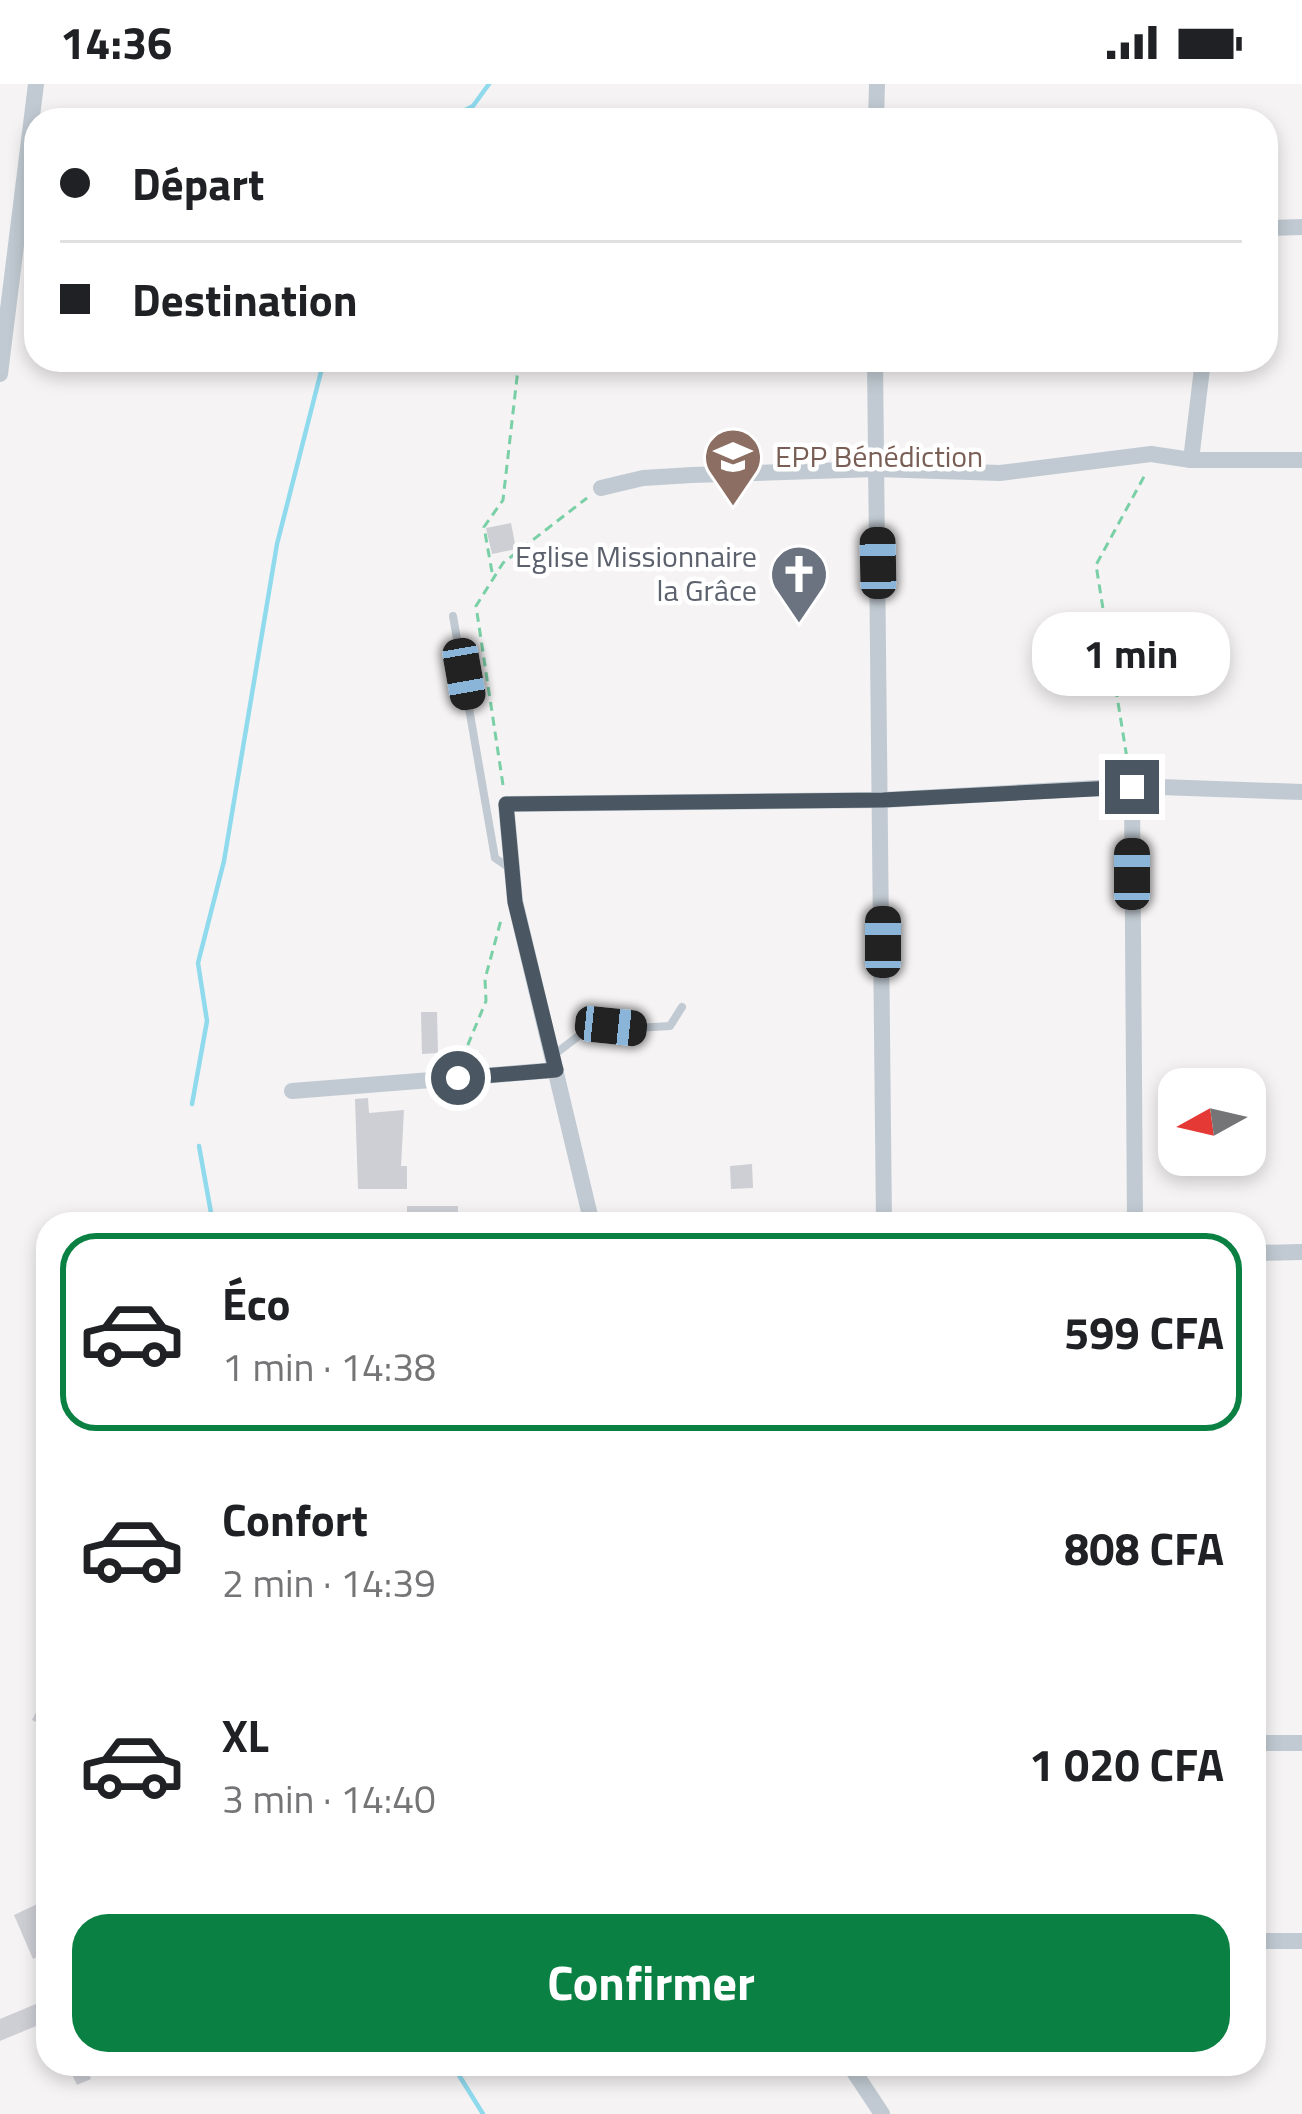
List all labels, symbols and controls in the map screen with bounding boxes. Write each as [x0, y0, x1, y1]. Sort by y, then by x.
text: 14:36 [60, 8, 172, 76]
text: Départ [132, 149, 264, 217]
text: Destination [132, 265, 358, 333]
school or university icon: EPP Bénédiction [702, 426, 764, 508]
place label: EPP Bénédiction [775, 433, 983, 479]
car [859, 527, 897, 599]
place label: Eglise Missionnaire la Grâce [515, 533, 757, 613]
church icon: Eglise Missionnaire la Grâce [768, 543, 830, 625]
callout: 1 min [1033, 613, 1231, 697]
text: 1 min [1084, 624, 1178, 683]
car [440, 635, 488, 713]
route end [1105, 760, 1159, 814]
car [1114, 838, 1150, 910]
car [865, 906, 901, 978]
car [573, 1004, 649, 1048]
route start [431, 1051, 485, 1105]
north arrow [1158, 1068, 1266, 1176]
map controls [1158, 1068, 1266, 1176]
text: Éco [222, 1269, 291, 1337]
icon: car [78, 1278, 186, 1386]
text: 599 CFA [1064, 1298, 1224, 1366]
text: 1 min · 14:38 [222, 1337, 436, 1396]
text: Confort [222, 1485, 368, 1553]
icon: car [78, 1494, 186, 1602]
text: 808 CFA [1064, 1514, 1224, 1582]
text: 2 min · 14:39 [222, 1553, 436, 1612]
text: XL [222, 1701, 269, 1769]
icon: car [78, 1710, 186, 1818]
text: 1 020 CFA [1029, 1730, 1224, 1798]
text: 3 min · 14:40 [222, 1769, 436, 1828]
button: Confirmer [72, 1914, 1230, 2052]

